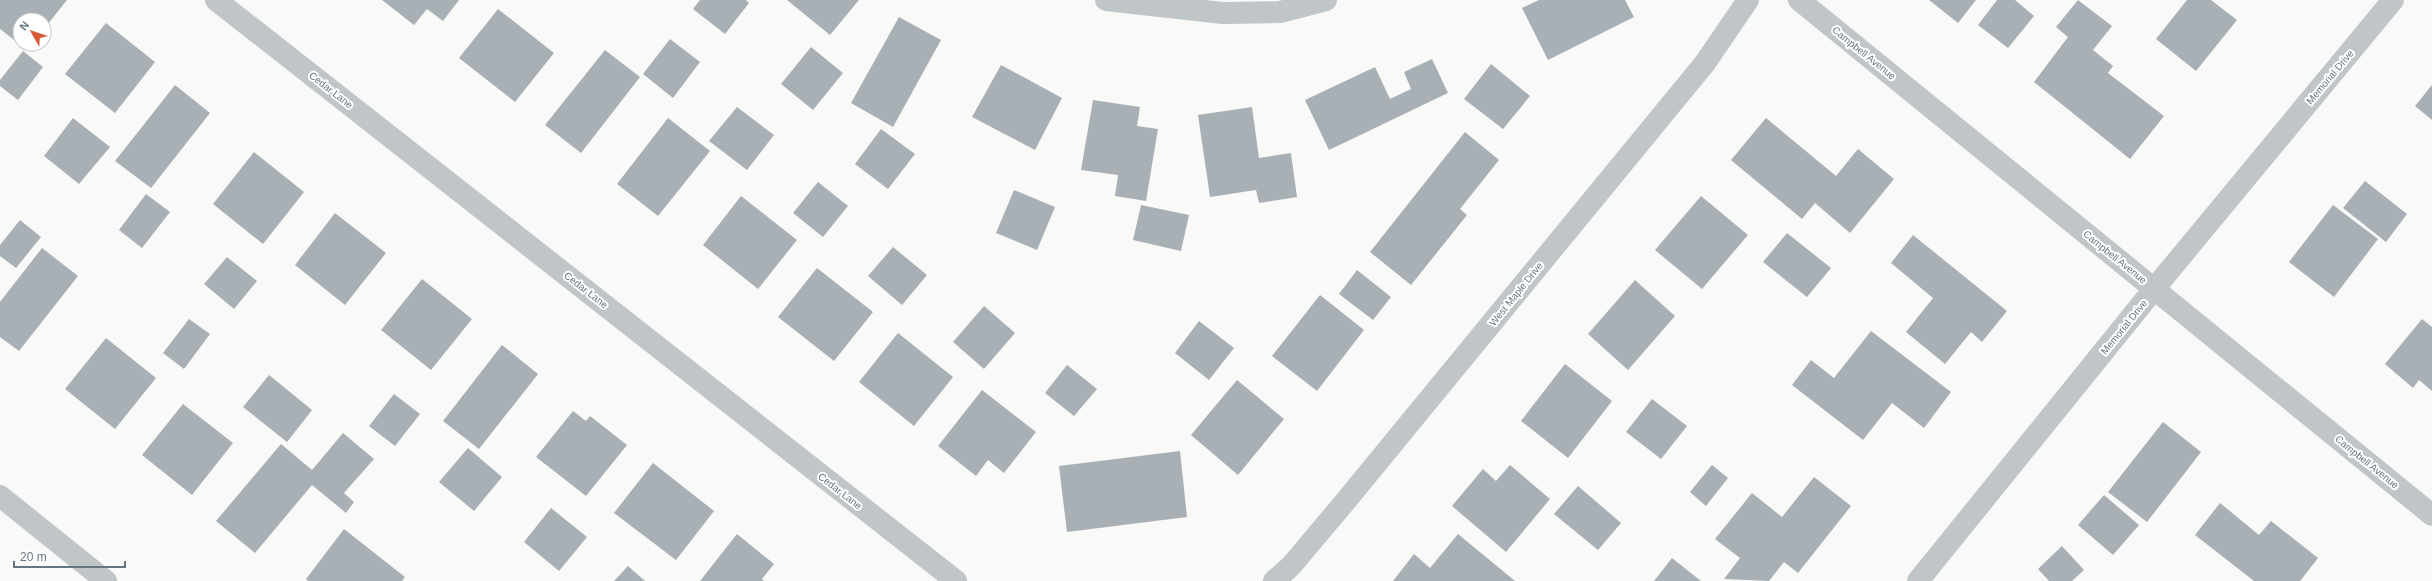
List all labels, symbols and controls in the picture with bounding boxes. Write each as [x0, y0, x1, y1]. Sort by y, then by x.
north arrow [12, 12, 52, 52]
text: N [17, 19, 31, 33]
street label: Campbell Avenue [1830, 24, 1898, 82]
street label: Memorial Drive [2304, 47, 2356, 106]
street label: Cedar Lane [307, 70, 355, 111]
street label: Campbell Avenue [2081, 228, 2149, 286]
street label: West Maple Drive [1487, 260, 1545, 328]
street label: Cedar Lane [562, 270, 610, 311]
street label: Memorial Drive [2099, 297, 2150, 357]
street label: Campbell Avenue [2333, 433, 2401, 491]
street label: Cedar Lane [816, 471, 864, 512]
scale bar [14, 543, 125, 569]
text: 20 m [20, 550, 47, 564]

